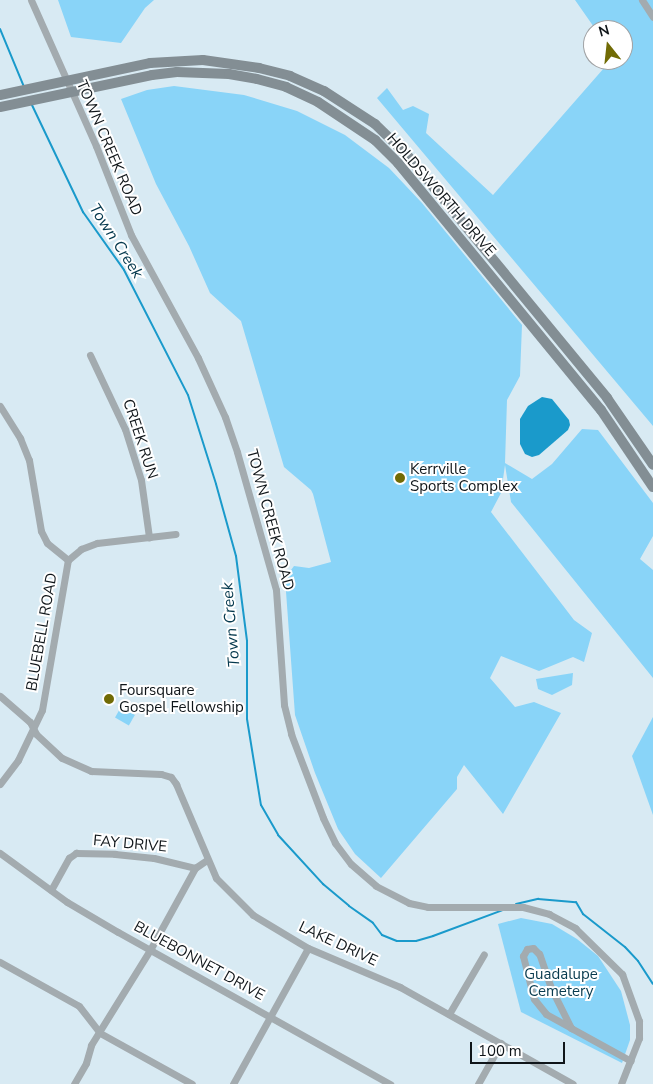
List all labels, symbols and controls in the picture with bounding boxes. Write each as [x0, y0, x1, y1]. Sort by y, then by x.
north arrow [583, 20, 633, 70]
text: N [596, 20, 612, 42]
street label: TOWN CREEK ROAD [72, 78, 146, 218]
street label: HOLDSWORTH DRIVE [383, 130, 499, 260]
water label: Town Creek [85, 200, 147, 282]
street label: CREEK RUN [119, 397, 161, 481]
street label: TOWN CREEK ROAD [243, 447, 297, 593]
place label: Kerrville Sports Complex [410, 460, 518, 495]
marker: Kerrville Sports Complex [394, 472, 406, 484]
street label: BLUEBELL ROAD [23, 571, 61, 693]
water label: Town Creek [218, 582, 244, 668]
place label: Foursquare Gospel Fellowship [119, 681, 244, 716]
marker: Foursquare Gospel Fellowship [103, 693, 115, 705]
street label: FAY DRIVE [92, 832, 168, 856]
street label: BLUEBONNET DRIVE [130, 918, 268, 1004]
street label: LAKE DRIVE [296, 918, 380, 970]
park label: Guadalupe Cemetery [524, 965, 598, 1000]
scale bar [473, 1032, 568, 1064]
text: 100 m [478, 1041, 522, 1061]

